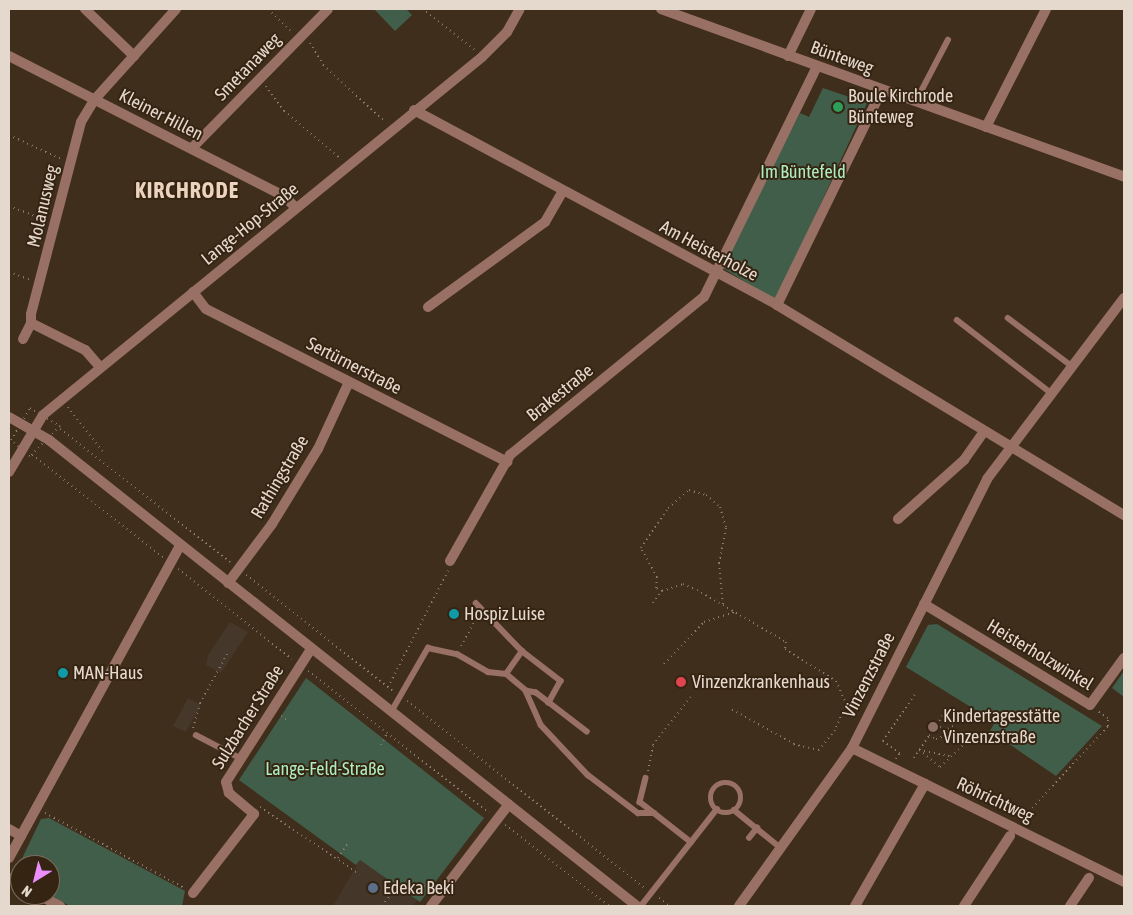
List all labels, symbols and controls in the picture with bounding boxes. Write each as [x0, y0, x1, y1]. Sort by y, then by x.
street label: Smetanaweg [210, 29, 286, 105]
street label: Bünteweg [808, 37, 876, 79]
street label: Kleiner Hillen [115, 85, 207, 145]
place label: Boule Kirchrode Bünteweg [848, 86, 953, 128]
marker: Boule Kirchrode Bünteweg [832, 101, 844, 113]
park label: Im Büntefeld [760, 161, 846, 183]
street label: Molanusweg [23, 163, 63, 249]
district label: KIRCHRODE [134, 178, 240, 204]
street label: Lange-Hop-Straße [197, 178, 303, 270]
street label: Am Heisterholze [656, 216, 762, 286]
street label: Sertürnerstraße [303, 333, 405, 399]
street label: Brakestraße [522, 360, 598, 426]
street label: Rathingstraße [247, 431, 313, 523]
place label: Hospiz Luise [464, 603, 545, 625]
marker: Hospiz Luise [448, 608, 460, 620]
street label: Heisterholzwinkel [983, 615, 1097, 695]
street label: Vinzenzstraße [838, 629, 900, 721]
street label: Sulzbacher Straße [207, 661, 289, 773]
place label: MAN-Haus [73, 662, 143, 684]
marker: MAN-Haus [57, 667, 69, 679]
place label: Vinzenzkrankenhaus [692, 671, 830, 693]
marker: Vinzenzkrankenhaus [674, 675, 688, 689]
place label: Kindertagesstätte Vinzenzstraße [943, 706, 1060, 749]
marker: Kindertagesstätte Vinzenzstraße [927, 721, 939, 733]
park label: Lange-Feld-Straße [265, 758, 385, 780]
street label: Röhrichtweg [953, 773, 1037, 827]
north arrow [10, 855, 60, 905]
place label: Edeka Beki [383, 877, 454, 899]
text: N [19, 882, 35, 900]
marker: Edeka Beki [367, 882, 379, 894]

